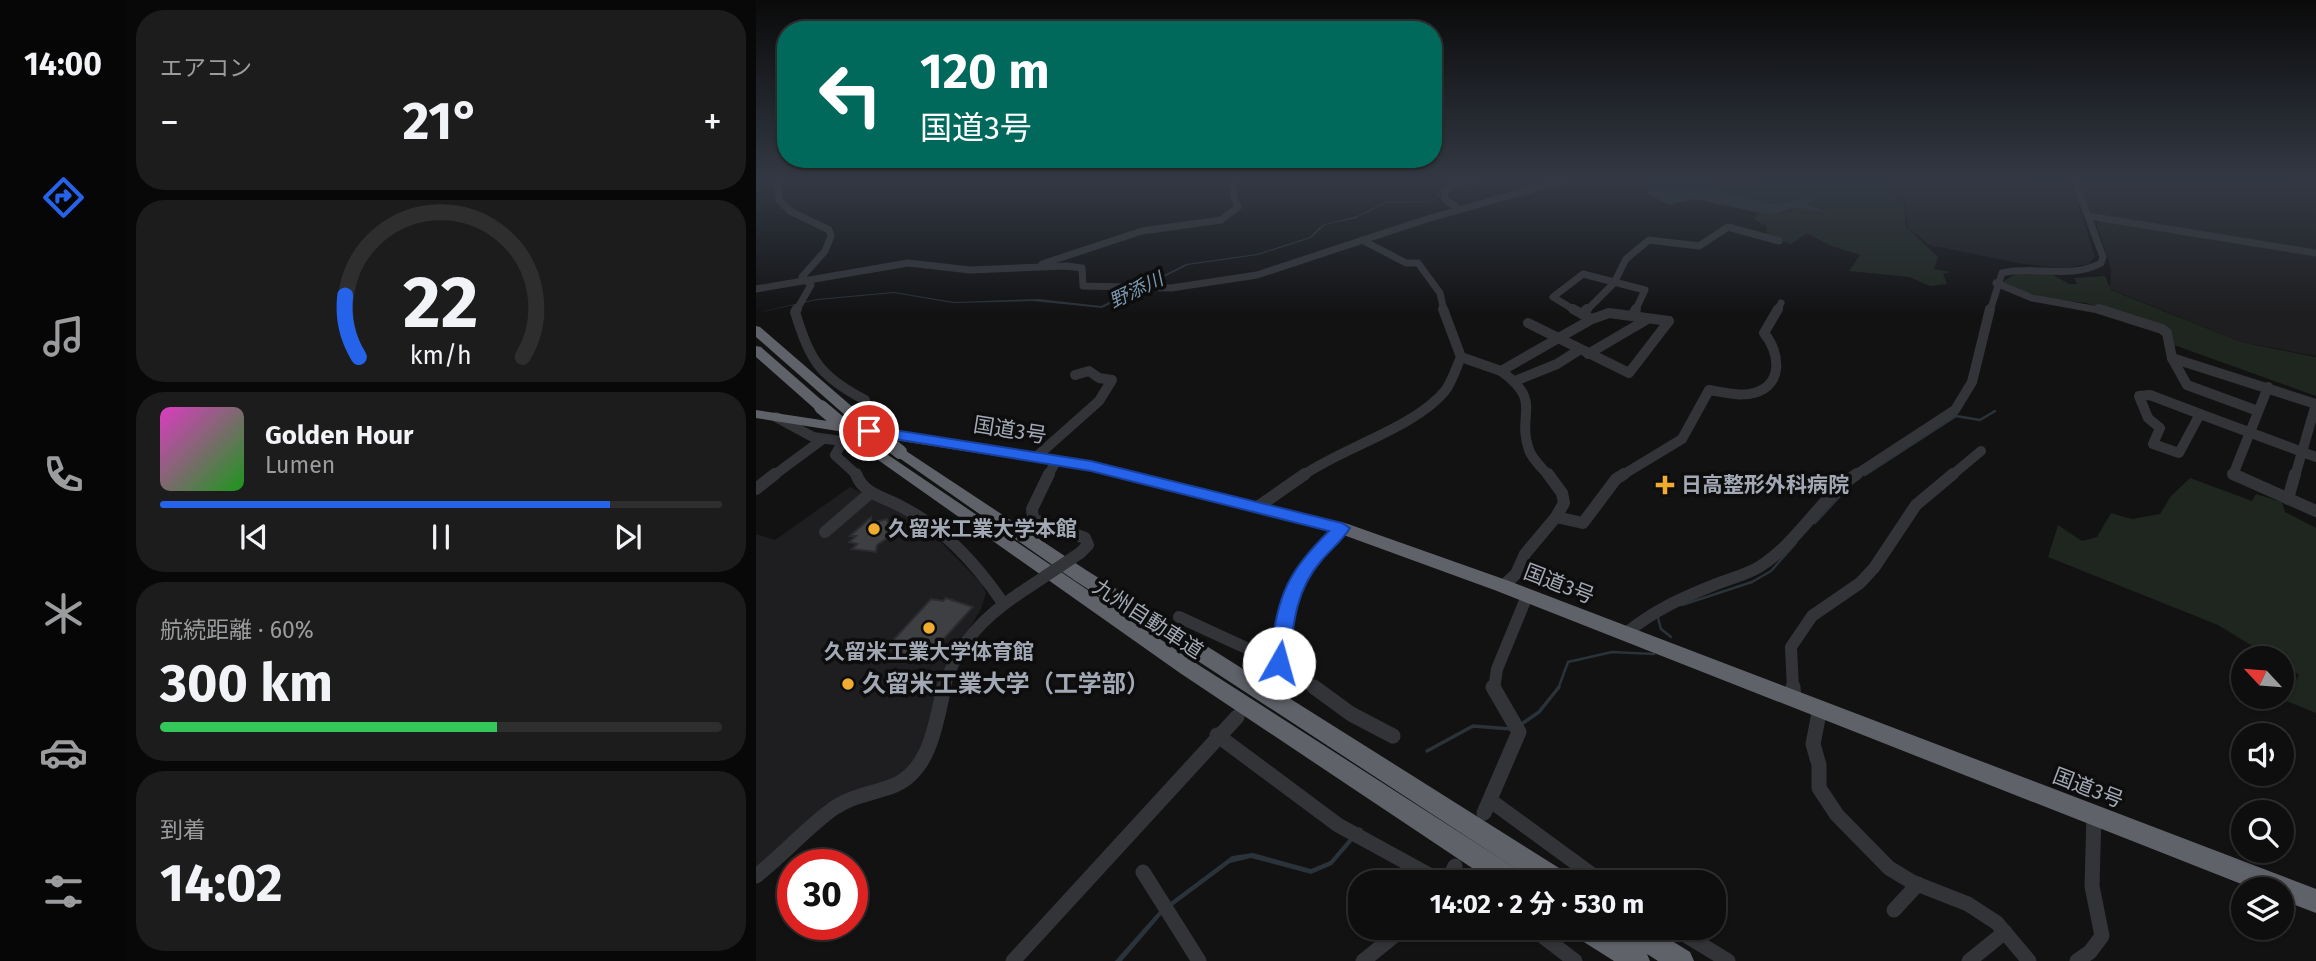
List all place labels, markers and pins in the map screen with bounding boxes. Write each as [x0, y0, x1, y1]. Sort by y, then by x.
pin [839, 401, 899, 461]
place label: 日高整形外科病院 [1681, 472, 1849, 498]
marker: 日高整形外科病院 [1655, 475, 1675, 495]
place label: 久留米工業大学本館 [888, 516, 1077, 542]
marker: 久留米工業大学本館 [866, 521, 882, 537]
marker: 久留米工業大学体育館 [921, 620, 937, 636]
place label: 久留米工業大学体育館 [824, 639, 1034, 665]
place label: 久留米工業大学（工学部） [862, 670, 1150, 698]
marker: 久留米工業大学（工学部） [840, 676, 856, 692]

